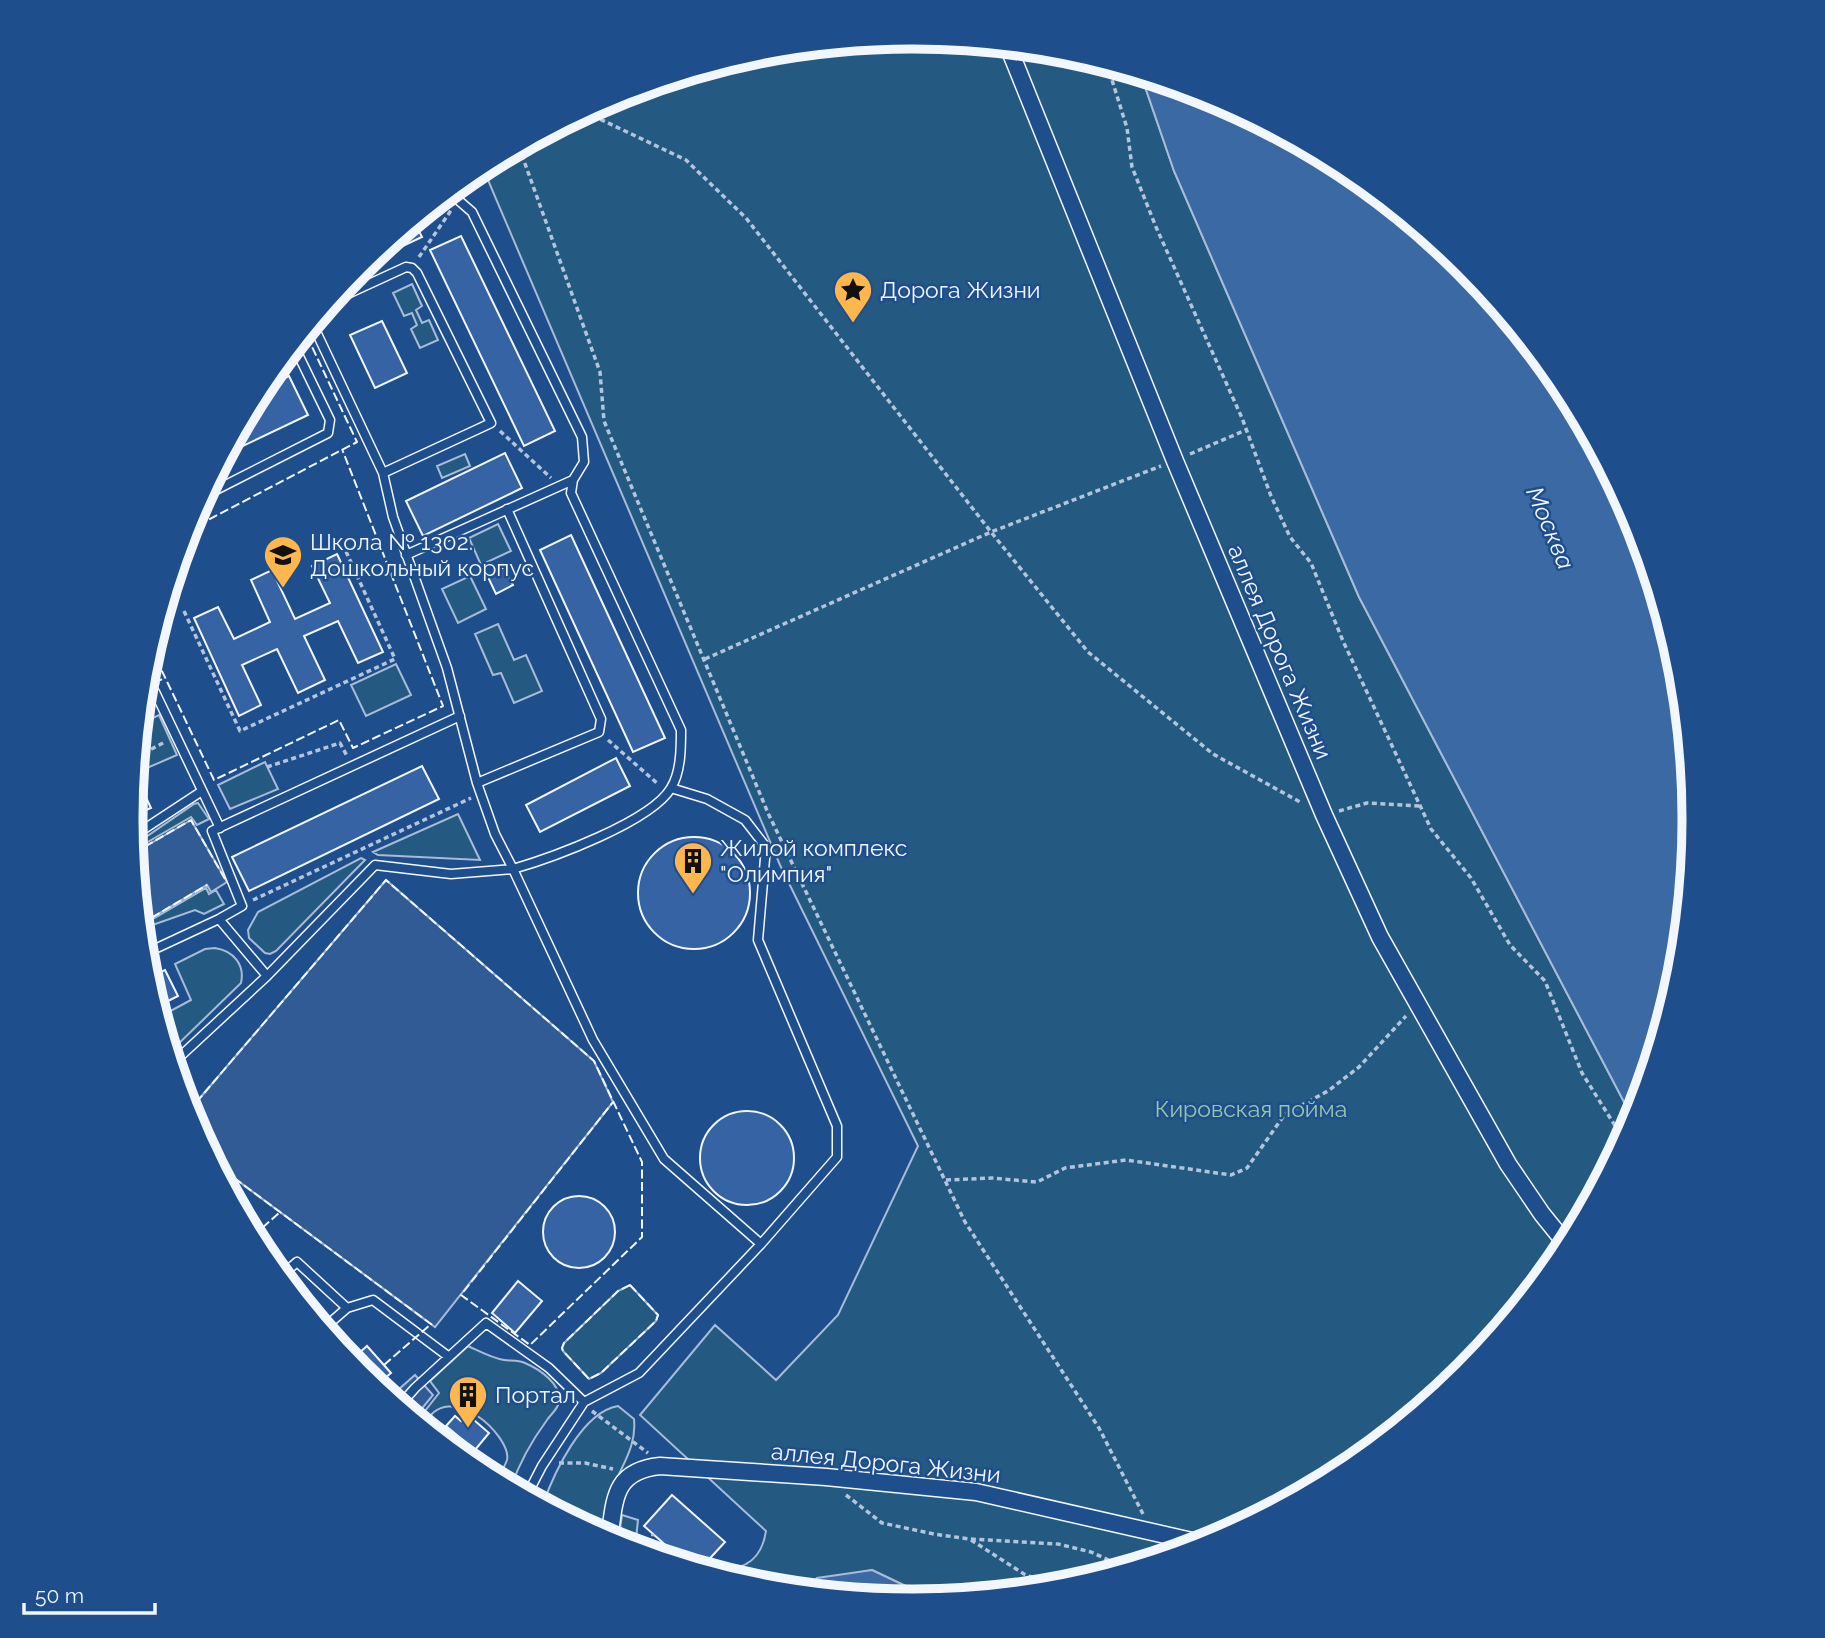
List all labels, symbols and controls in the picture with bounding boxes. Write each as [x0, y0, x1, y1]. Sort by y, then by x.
place icon: Дорога Жизни [832, 269, 874, 324]
place label: Дорога Жизни [880, 276, 1040, 303]
water label: Москва [1520, 482, 1581, 573]
place label: Школа № 1302. Дошкольный корпус [310, 528, 534, 581]
school or university icon: Школа № 1302. Дошкольный корпус [262, 534, 304, 589]
street label: аллея Дорога Жизни [1223, 540, 1338, 763]
place label: Жилой комплекс "Олимпия" [720, 834, 907, 887]
building icon: Жилой комплекс "Олимпия" [672, 840, 714, 895]
park label: Кировская пойма [1155, 1095, 1347, 1122]
building icon: Портал [447, 1374, 489, 1429]
place label: Портал [495, 1381, 576, 1408]
street label: аллея Дорога Жизни [770, 1437, 1002, 1488]
scale bar [24, 1572, 156, 1616]
text: 50 m [35, 1583, 84, 1608]

